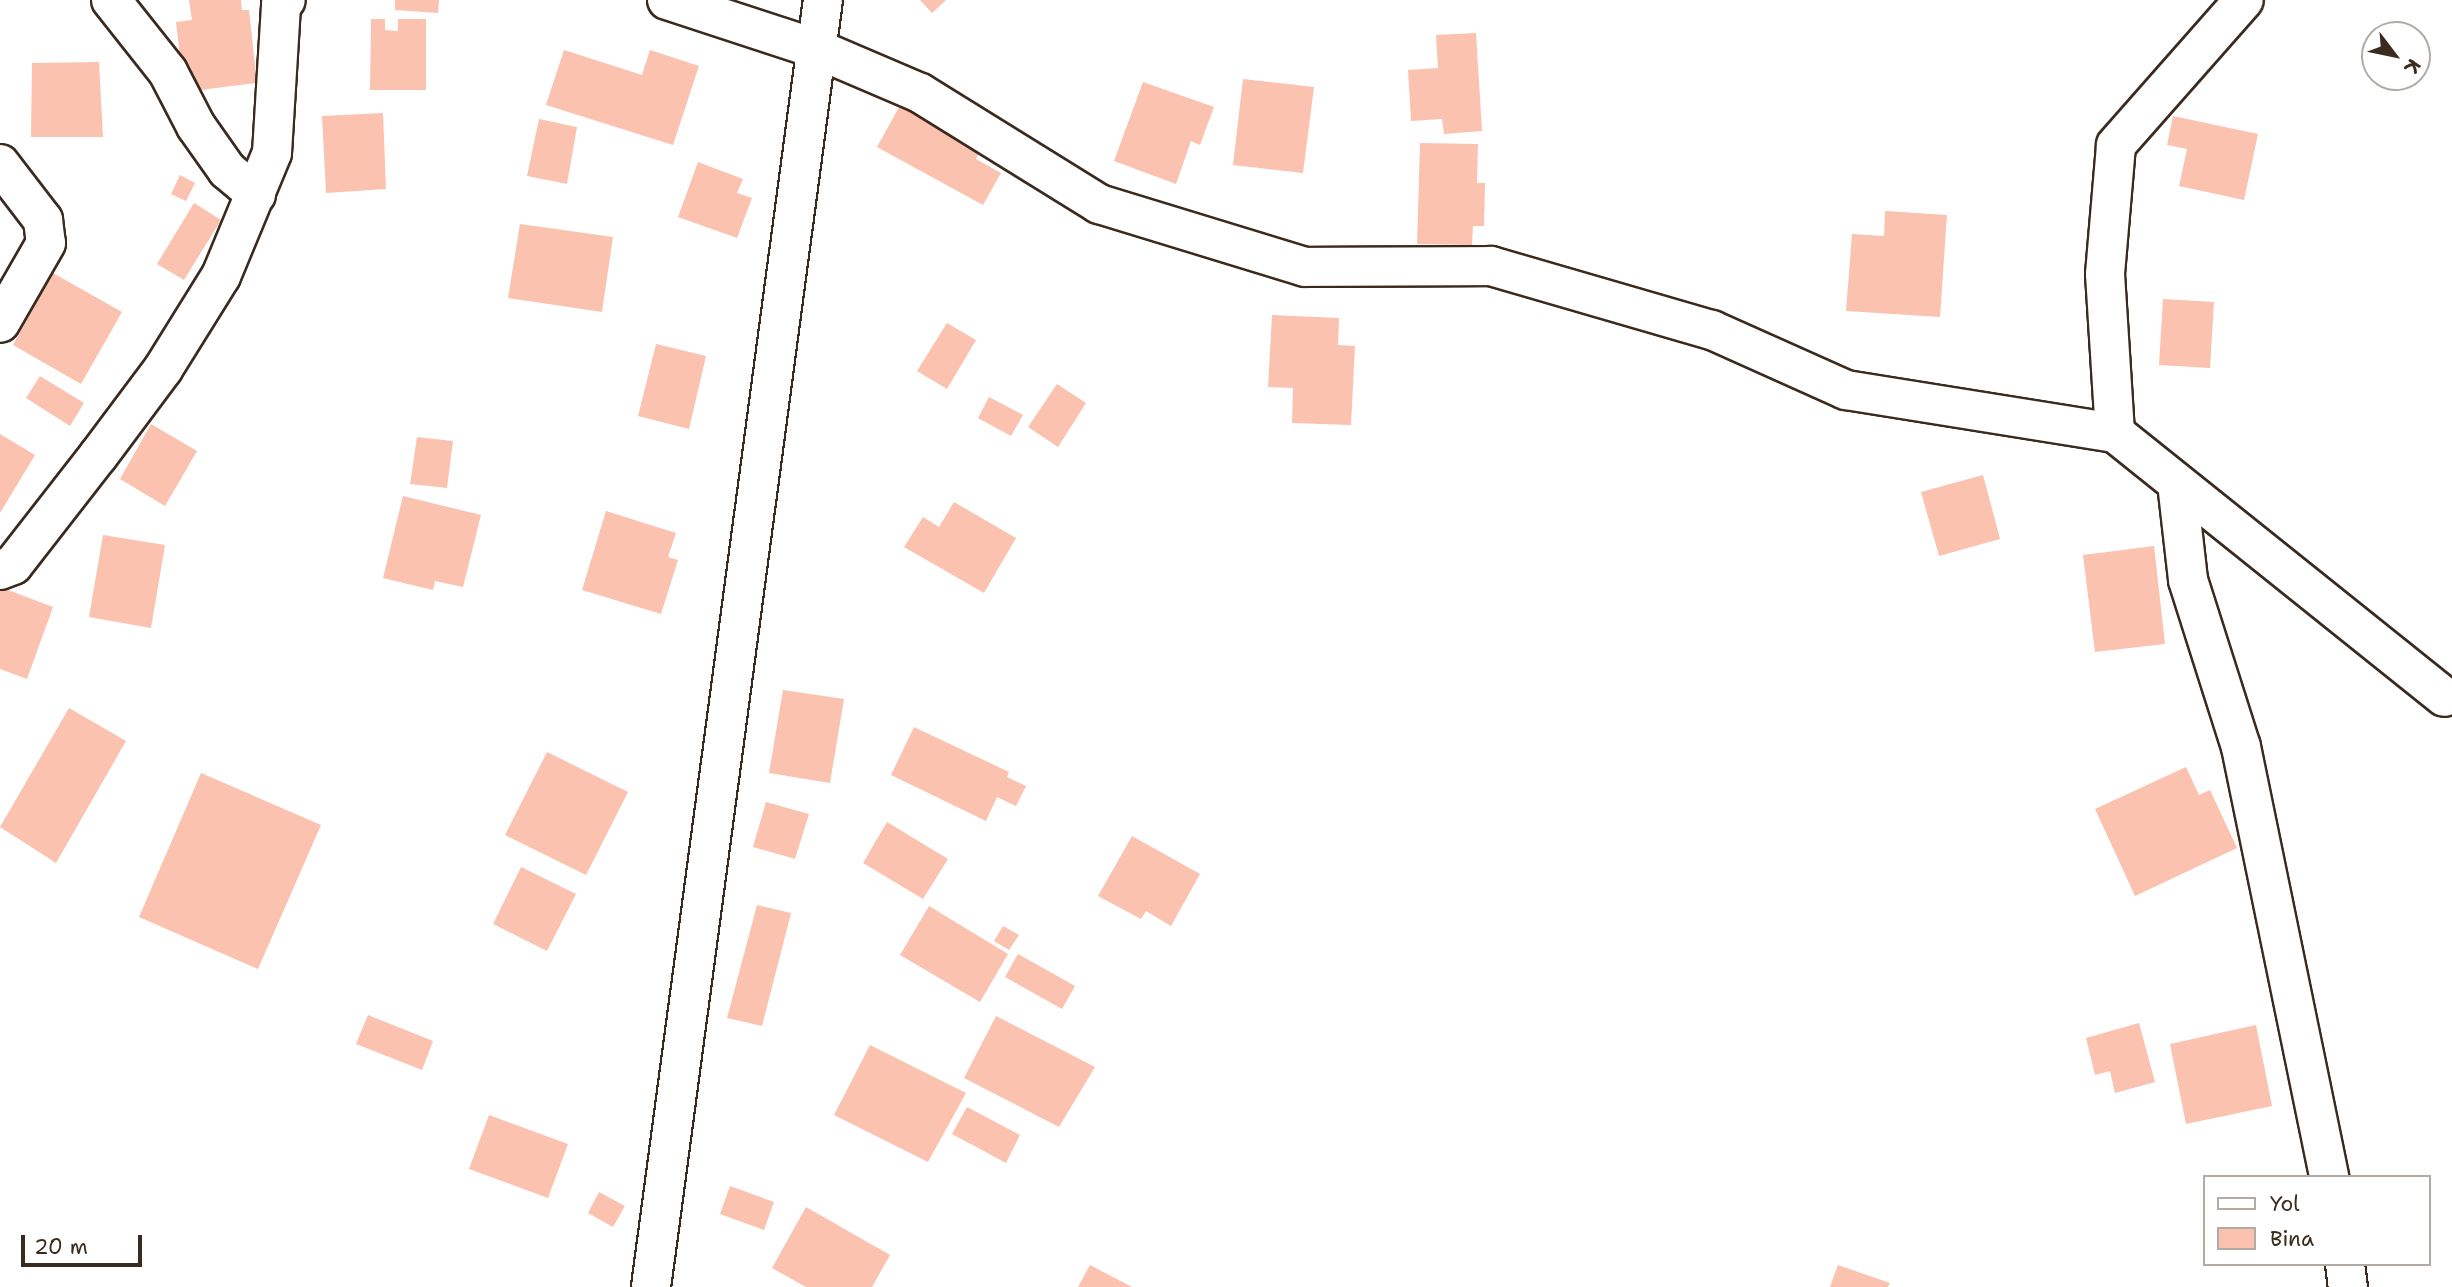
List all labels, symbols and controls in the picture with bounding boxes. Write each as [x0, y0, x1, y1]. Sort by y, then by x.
north arrow [2361, 21, 2431, 91]
text: K [2399, 54, 2427, 78]
legend [2204, 1175, 2431, 1266]
text: Yol [2270, 1190, 2300, 1218]
scale bar [24, 1220, 145, 1264]
text: Bina [2270, 1225, 2314, 1253]
text: 20 m [34, 1233, 88, 1261]

